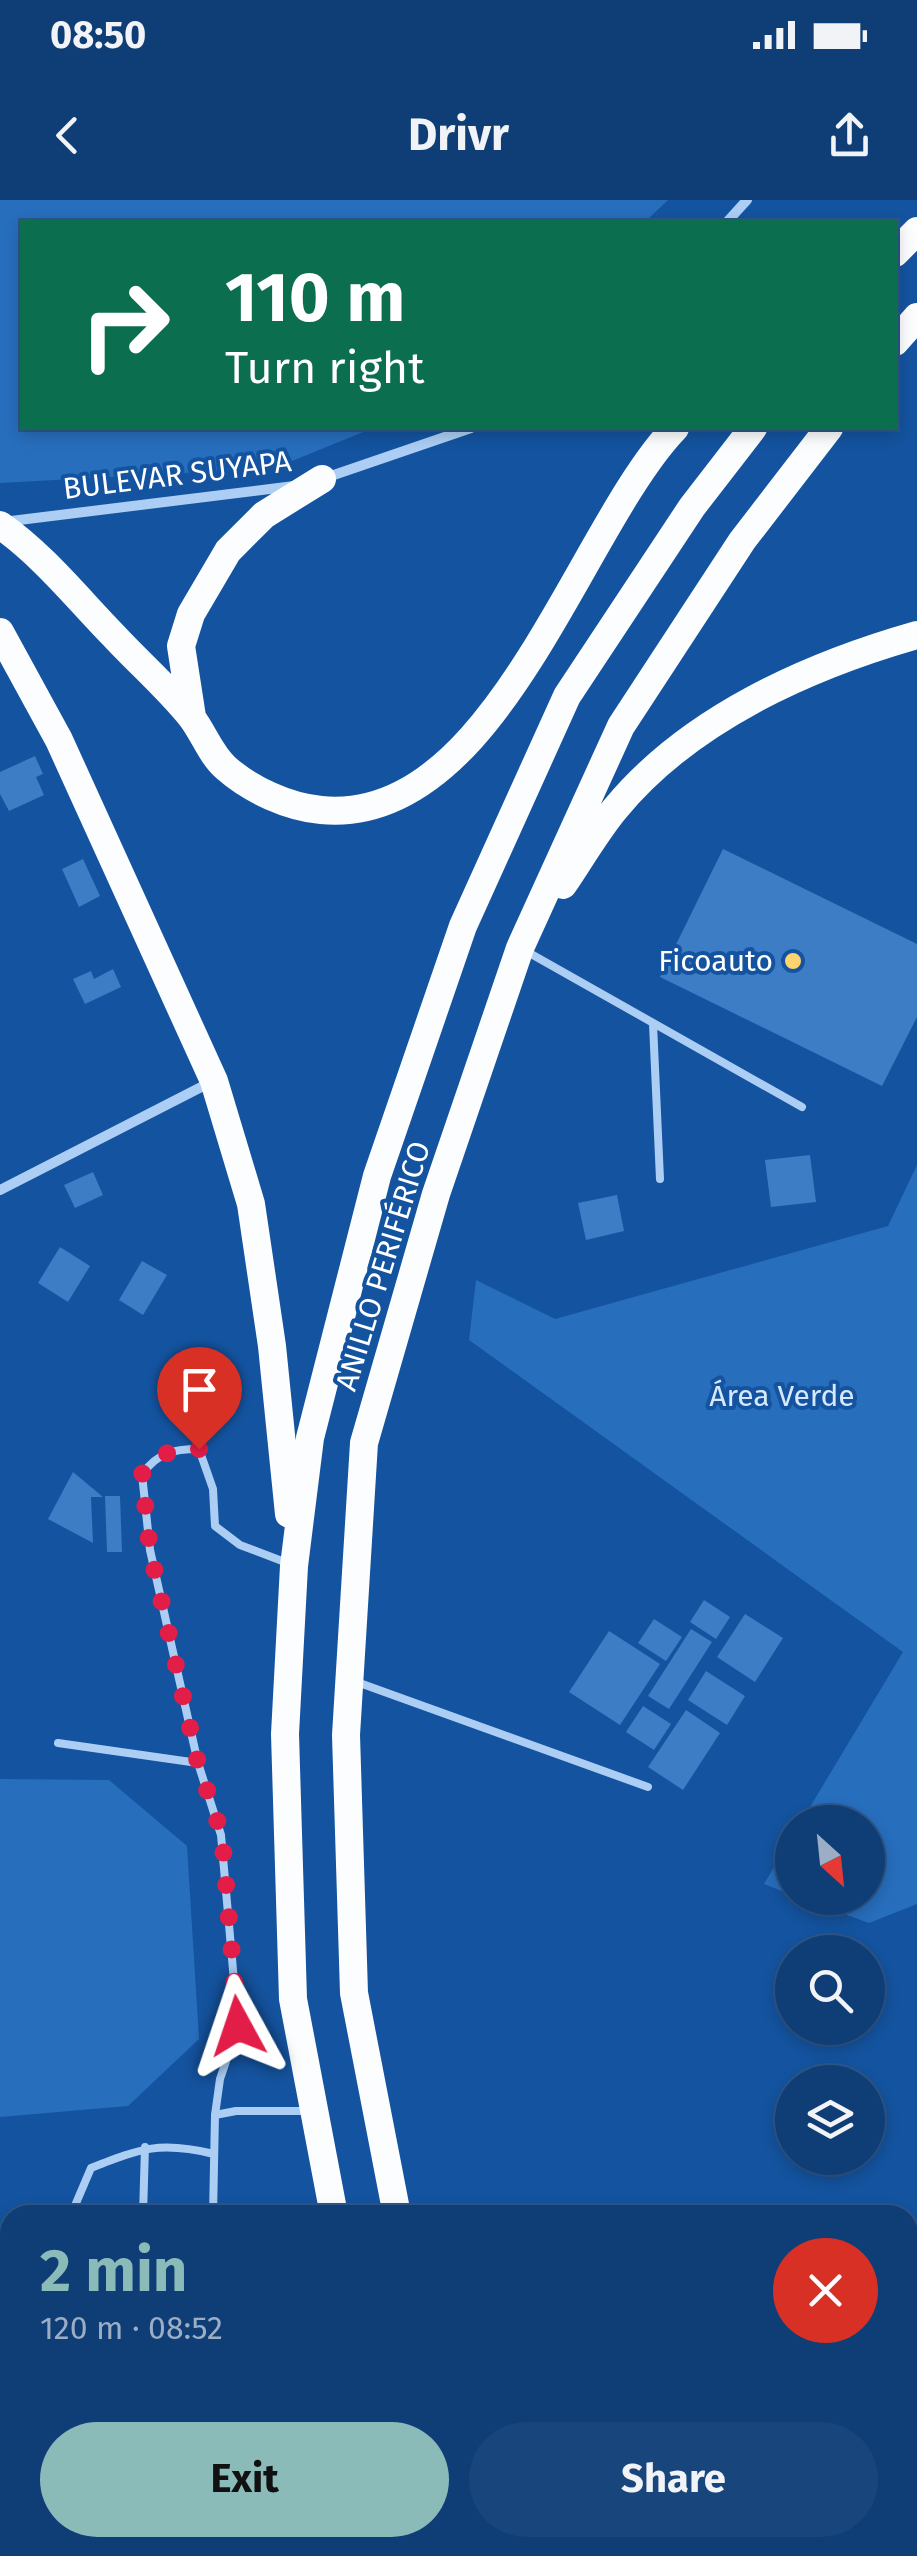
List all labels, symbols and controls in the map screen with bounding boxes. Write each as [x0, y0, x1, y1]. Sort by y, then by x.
text: 08:50 [50, 12, 146, 58]
icon: back [40, 108, 95, 163]
text: Drivr [408, 108, 509, 162]
icon: share [822, 108, 877, 163]
text: 110 m [225, 256, 405, 340]
icon: right [60, 260, 190, 390]
text: Turn right [225, 341, 424, 395]
street label: BULEVAR SUYAPA [61, 443, 294, 507]
place label: Ficoauto [658, 943, 773, 979]
marker: Ficoauto [782, 950, 804, 972]
street label: ANILLO PERIFÉRICO [328, 1137, 438, 1395]
pin [157, 1347, 242, 1450]
icon: arrive [172, 1362, 227, 1417]
park label: Área Verde [709, 1378, 855, 1414]
north arrow [775, 1805, 885, 1915]
map controls [775, 1805, 885, 2175]
button: search [775, 1935, 885, 2045]
position arrow [186, 1974, 290, 2078]
button: layers [775, 2065, 885, 2175]
text: 2 min [40, 2235, 187, 2307]
button: close [773, 2238, 878, 2343]
text: 120 m · 08:52 [40, 2309, 223, 2347]
button: Exit [40, 2422, 449, 2537]
button: Share [469, 2422, 878, 2537]

